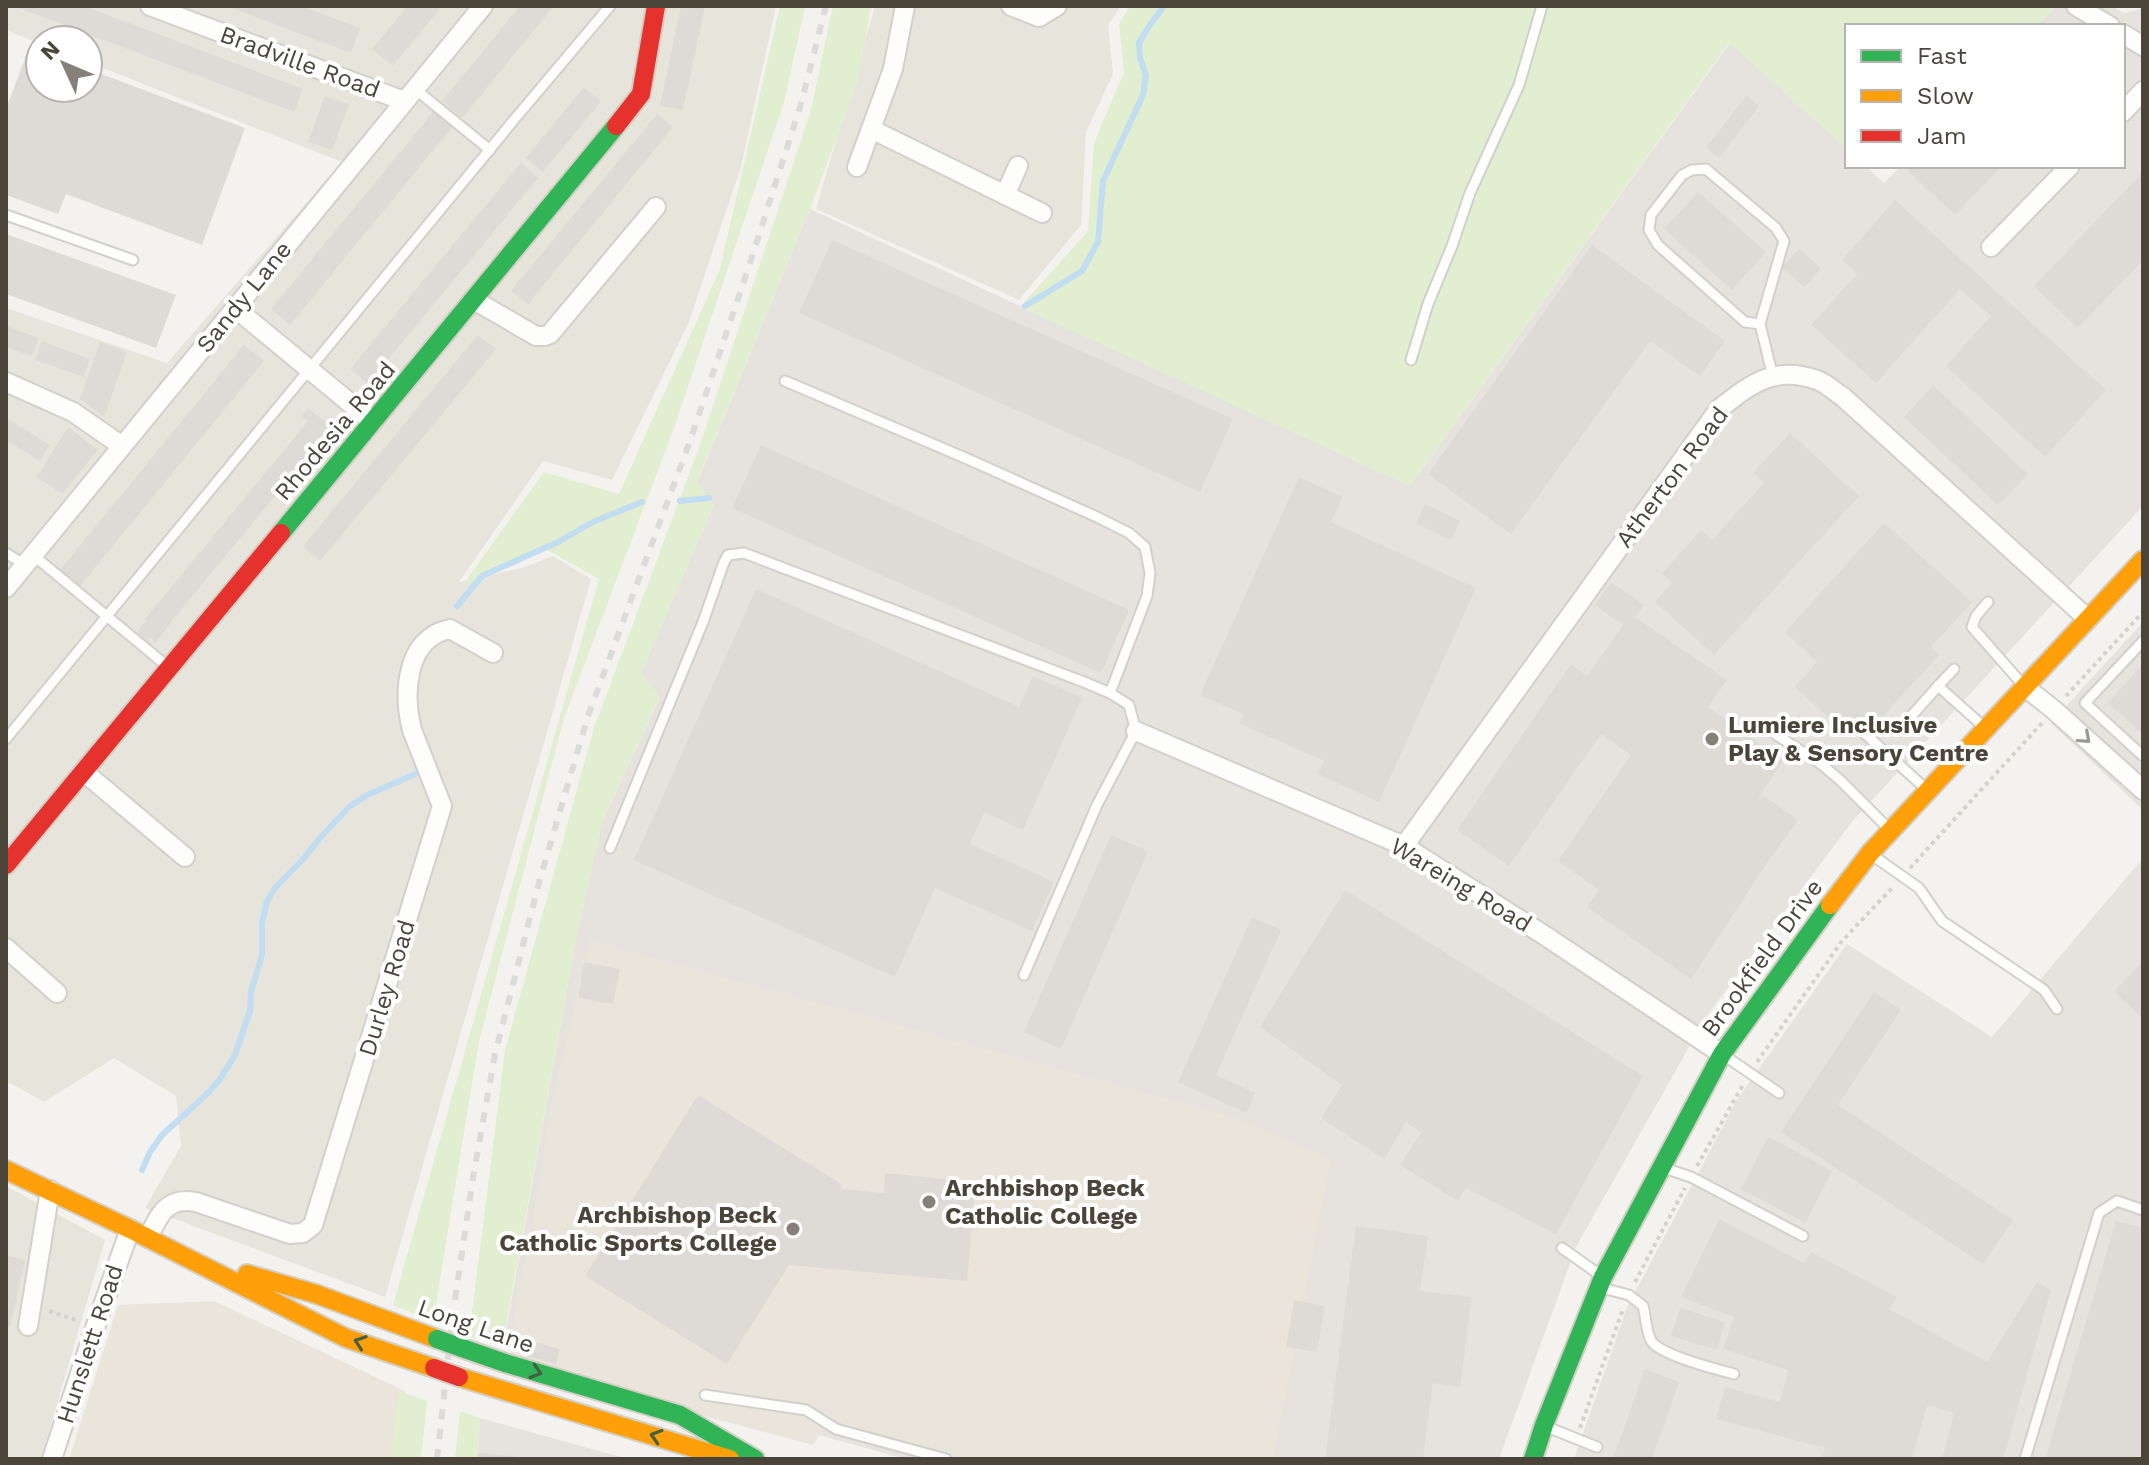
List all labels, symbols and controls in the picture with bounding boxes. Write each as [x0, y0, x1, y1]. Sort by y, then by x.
street label: Bradville Road [216, 20, 384, 104]
north arrow [24, 24, 104, 104]
legend [1845, 24, 2125, 168]
text: N [35, 36, 65, 65]
text: Fast [1917, 42, 1967, 70]
text: Slow [1917, 82, 1974, 110]
text: Jam [1917, 122, 1967, 150]
street label: Sandy Lane [191, 236, 297, 358]
street label: Rhodesia Road [269, 356, 401, 506]
street label: Atherton Road [1610, 401, 1734, 553]
place label: Lumiere Inclusive Play & Sensory Centre [1728, 711, 1989, 767]
one-way arrow [2075, 728, 2090, 743]
marker: Lumiere Inclusive Play & Sensory Centre [1703, 730, 1721, 748]
street label: Wareing Road [1385, 832, 1537, 938]
street label: Brookfield Drive [1696, 874, 1828, 1042]
street label: Durley Road [353, 916, 421, 1060]
place label: Archbishop Beck Catholic College [945, 1174, 1145, 1230]
marker: Archbishop Beck Catholic College [920, 1193, 938, 1211]
place label: Archbishop Beck Catholic Sports College [499, 1201, 777, 1257]
marker: Archbishop Beck Catholic Sports College [784, 1220, 802, 1238]
street label: Hunslett Road [51, 1261, 129, 1427]
street label: Long Lane [414, 1293, 538, 1359]
one-way arrow [354, 1336, 368, 1352]
one-way arrow [529, 1363, 543, 1379]
one-way arrow [649, 1429, 663, 1445]

